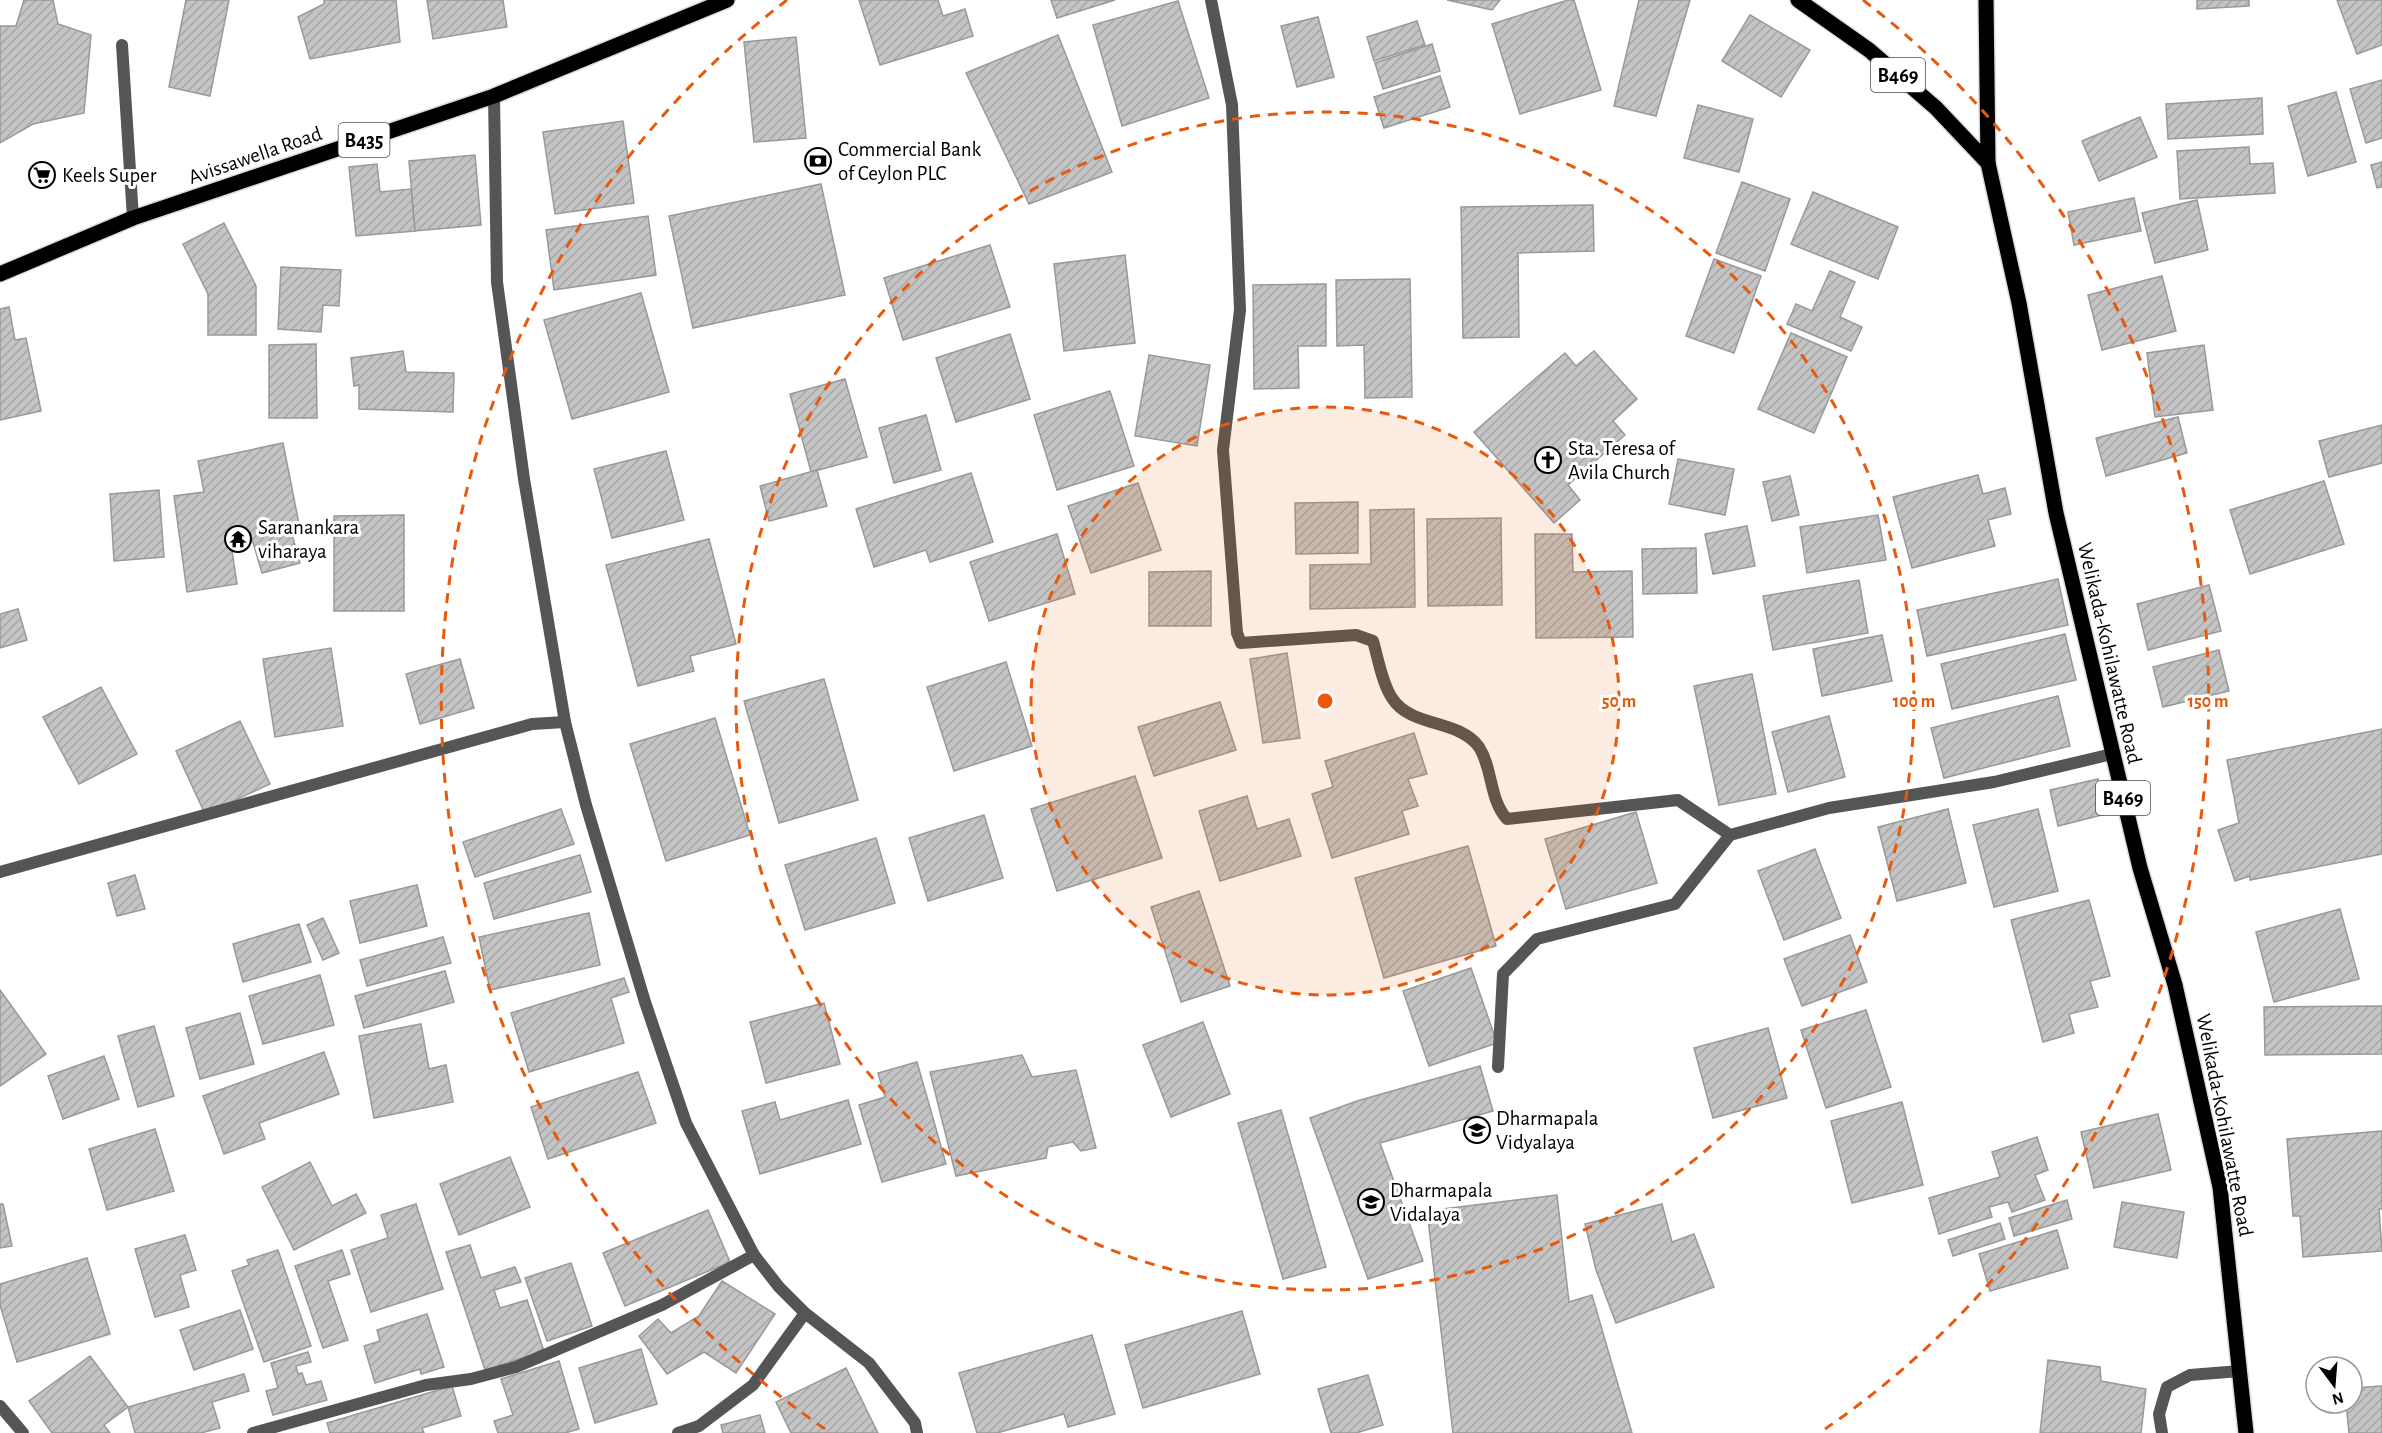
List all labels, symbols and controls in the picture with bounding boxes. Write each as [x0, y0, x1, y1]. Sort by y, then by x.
road number: B469 [1871, 58, 1925, 92]
street label: Avissawella Road [186, 123, 325, 188]
road number: B435 [338, 123, 389, 157]
place label: Commercial Bank of Ceylon PLC [838, 139, 982, 184]
bank icon: Commercial Bank of Ceylon PLC [803, 146, 833, 176]
supermarket icon: Keels Super [27, 160, 57, 190]
place label: Keels Super [62, 165, 157, 186]
place label: Sta. Teresa of Avila Church [1568, 438, 1676, 483]
church icon: Sta. Teresa of Avila Church [1533, 445, 1563, 475]
place label: Saranankara viharaya [258, 517, 359, 562]
temple icon: Saranankara viharaya [223, 524, 253, 554]
street label: Welikada-Kohilawatte Road [2074, 540, 2145, 766]
centre of rings [1315, 691, 1335, 711]
text: 50 m [1602, 693, 1636, 711]
text: 100 m [1893, 693, 1935, 711]
text: 150 m [2188, 693, 2228, 711]
road number: B469 [2096, 781, 2150, 815]
street label: Welikada-Kohilawatte Road [2193, 1012, 2256, 1238]
place label: Dharmapala Vidyalaya [1496, 1108, 1599, 1153]
school or university icon: Dharmapala Vidyalaya [1462, 1115, 1492, 1145]
place label: Dharmapala Vidalaya [1390, 1180, 1493, 1225]
school or university icon: Dharmapala Vidalaya [1356, 1187, 1386, 1217]
north arrow [2304, 1355, 2364, 1415]
text: N [2330, 1389, 2345, 1408]

